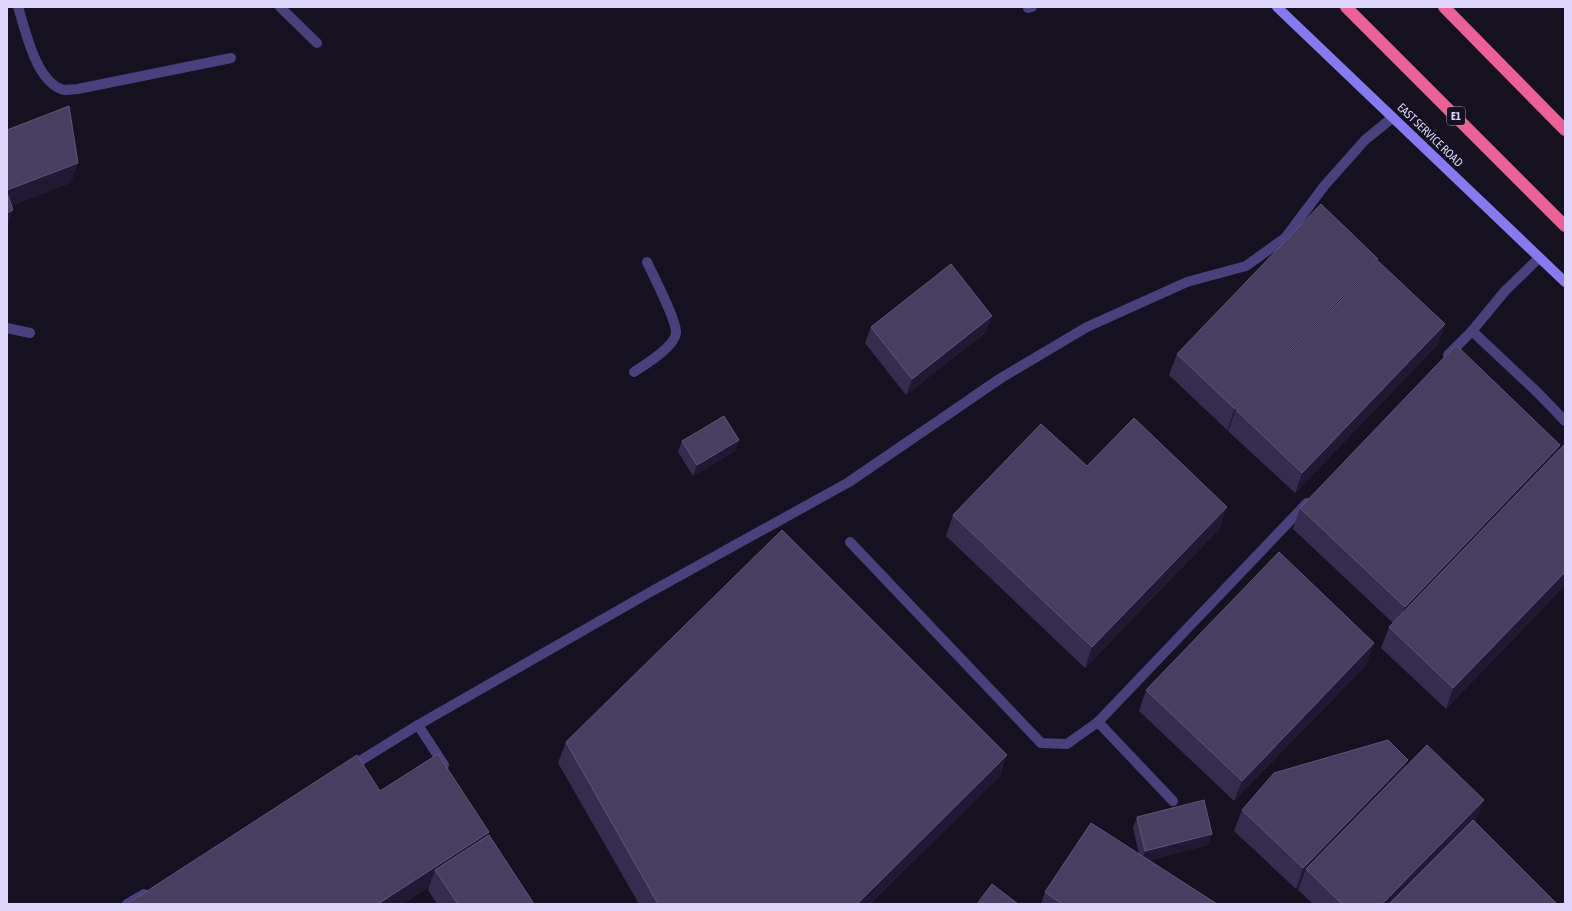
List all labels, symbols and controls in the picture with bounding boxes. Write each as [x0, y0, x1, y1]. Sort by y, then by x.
street label: EAST SERVICE ROAD [1394, 100, 1466, 170]
road number: E1 [1447, 107, 1465, 125]

